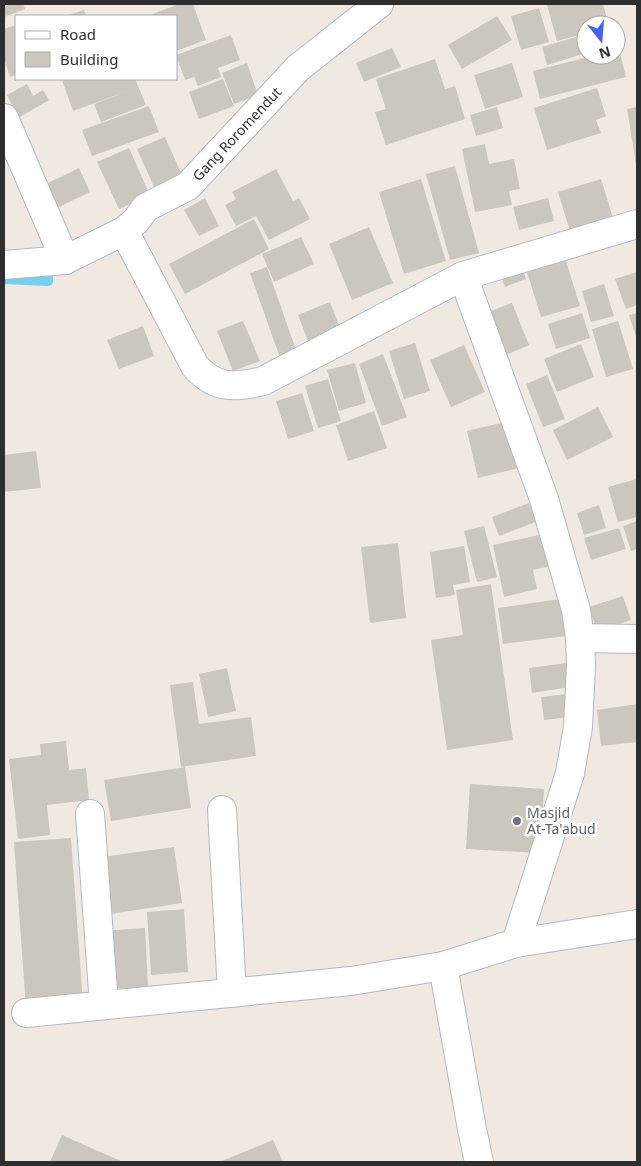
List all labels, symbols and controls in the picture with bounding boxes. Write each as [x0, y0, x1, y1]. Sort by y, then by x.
legend [15, 15, 178, 80]
north arrow [576, 15, 626, 65]
text: Road [60, 24, 96, 44]
text: N [597, 42, 613, 64]
text: Building [60, 49, 118, 69]
street label: Gang Roromendut [188, 83, 285, 185]
place label: Masjid At-Ta'abud [527, 803, 596, 838]
marker: Masjid At-Ta'abud [511, 815, 523, 827]

